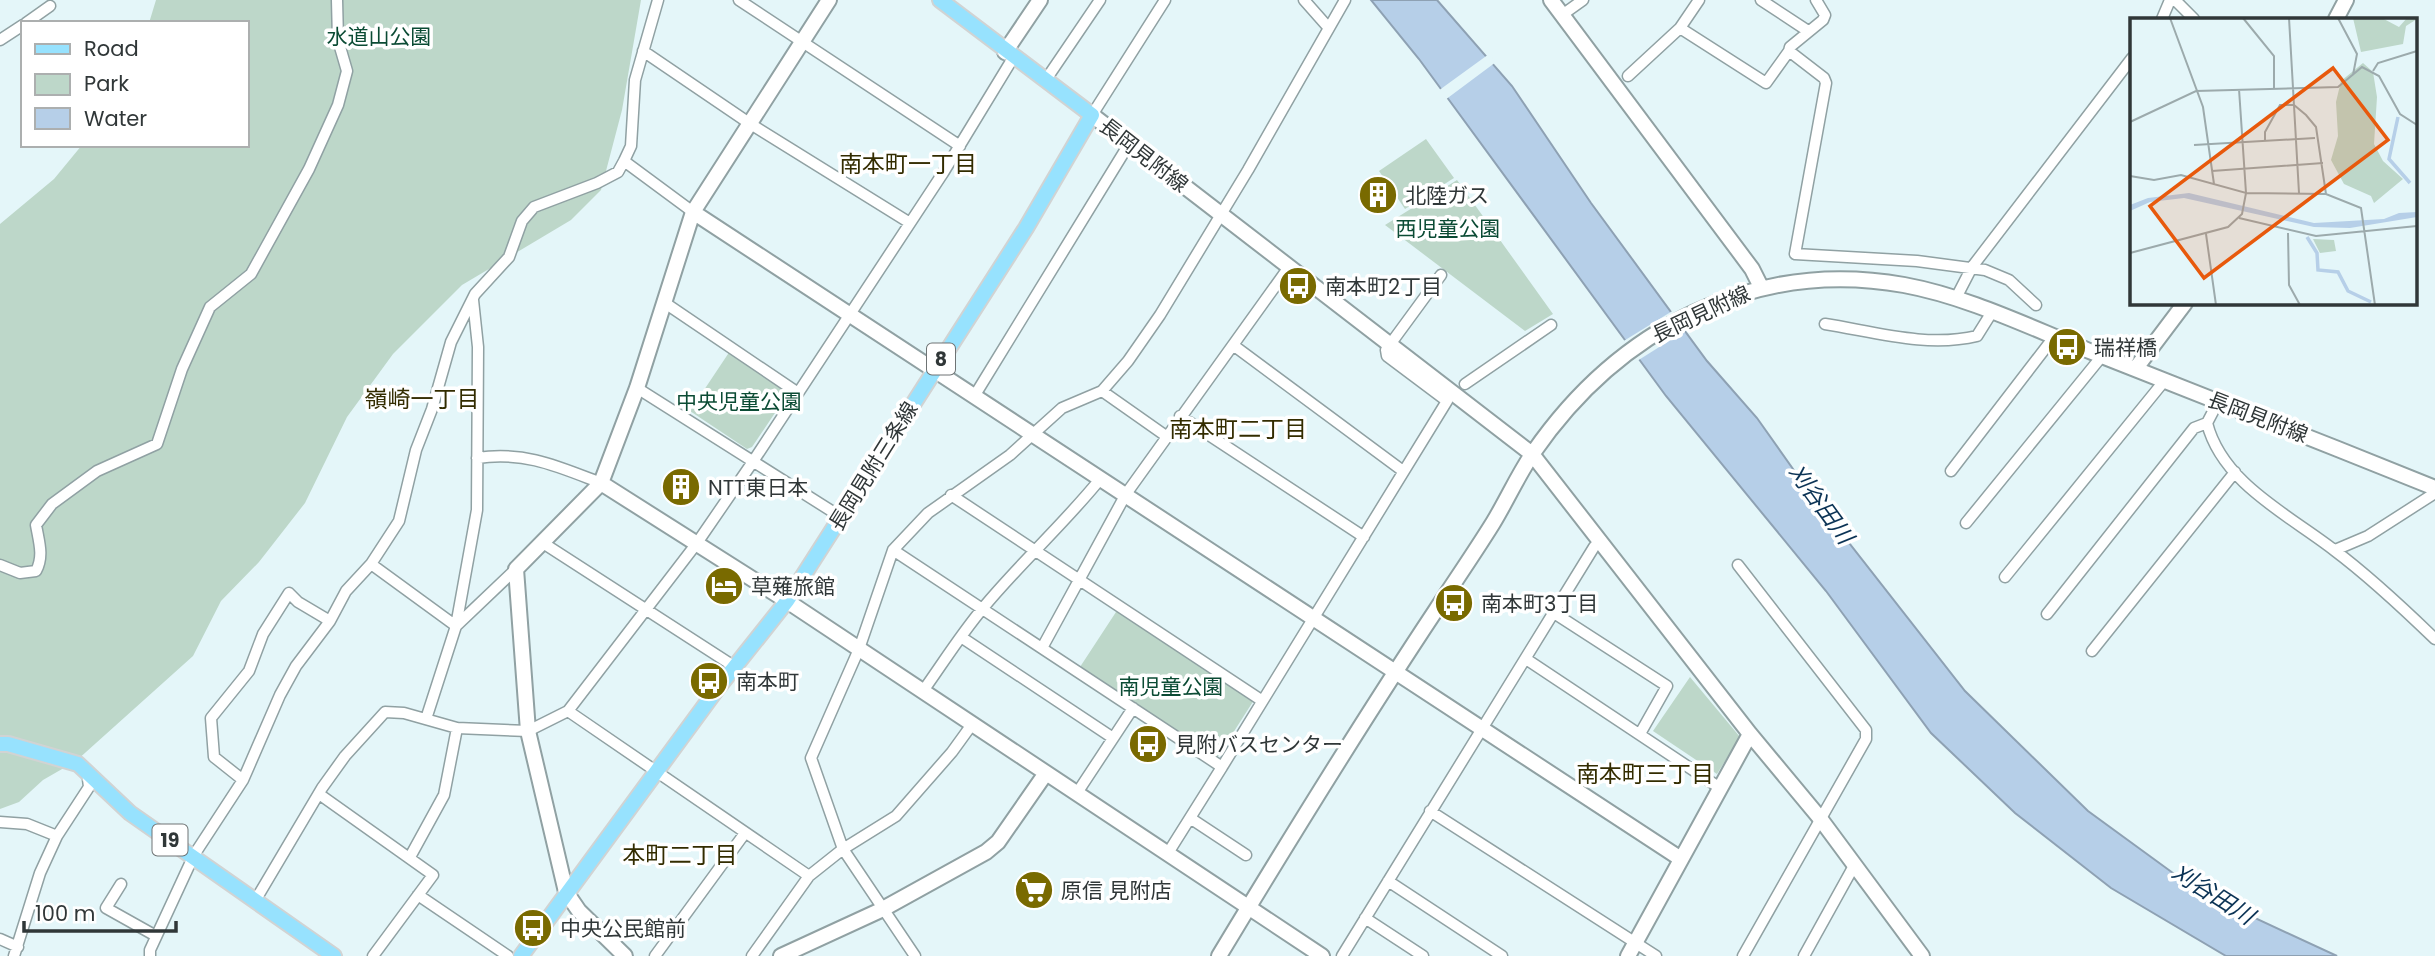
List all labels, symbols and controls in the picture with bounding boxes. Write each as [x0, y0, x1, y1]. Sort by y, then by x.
inset map [2130, 18, 2418, 304]
legend [21, 21, 248, 147]
park label: 水道山公園 [327, 22, 432, 51]
text: Road [84, 34, 139, 63]
text: Park [84, 69, 129, 98]
text: Water [84, 104, 147, 133]
street label: 長岡見附線 [1094, 111, 1194, 199]
district label: 南本町一丁目 [839, 148, 977, 180]
building icon: 北陸ガス [1357, 174, 1399, 216]
place label: 北陸ガス [1405, 181, 1489, 210]
park label: 西児童公園 [1396, 214, 1501, 243]
bus stop icon: 南本町2丁目 [1277, 265, 1319, 307]
place label: 南本町2丁目 [1325, 272, 1442, 301]
street label: 長岡見附線 [1647, 279, 1755, 349]
bus stop icon: 瑞祥橋 [2046, 326, 2088, 368]
place label: 瑞祥橋 [2094, 333, 2157, 362]
road number: 8 [927, 344, 955, 374]
district label: 嶺崎一丁目 [365, 383, 480, 415]
street label: 長岡見附線 [2204, 385, 2312, 449]
park label: 中央児童公園 [676, 387, 802, 416]
street label: 長岡見附三条線 [822, 396, 924, 536]
district label: 南本町二丁目 [1169, 413, 1307, 445]
water label: 刈谷田川 [1781, 457, 1863, 553]
building icon: NTT東日本 [660, 466, 702, 508]
place label: NTT東日本 [708, 473, 809, 502]
hotel icon: 草薙旅館 [703, 565, 745, 607]
place label: 草薙旅館 [751, 572, 835, 601]
bus stop icon: 南本町3丁目 [1433, 582, 1475, 624]
place label: 南本町3丁目 [1481, 589, 1598, 618]
bus stop icon: 南本町 [688, 660, 730, 702]
place label: 南本町 [736, 667, 799, 696]
park label: 南児童公園 [1119, 672, 1224, 701]
bus stop icon: 見附バスセンター [1127, 723, 1169, 765]
place label: 見附バスセンター [1175, 730, 1343, 759]
district label: 南本町三丁目 [1576, 758, 1714, 790]
road number: 19 [152, 824, 188, 856]
district label: 本町二丁目 [623, 839, 738, 871]
water label: 刈谷田川 [2166, 856, 2263, 934]
supermarket icon: 原信 見附店 [1013, 869, 1055, 911]
place label: 原信 見附店 [1061, 876, 1172, 905]
scale bar [24, 890, 177, 934]
text: 100 m [35, 899, 95, 928]
bus stop icon: 中央公民館前 [512, 907, 554, 949]
place label: 中央公民館前 [560, 914, 686, 943]

